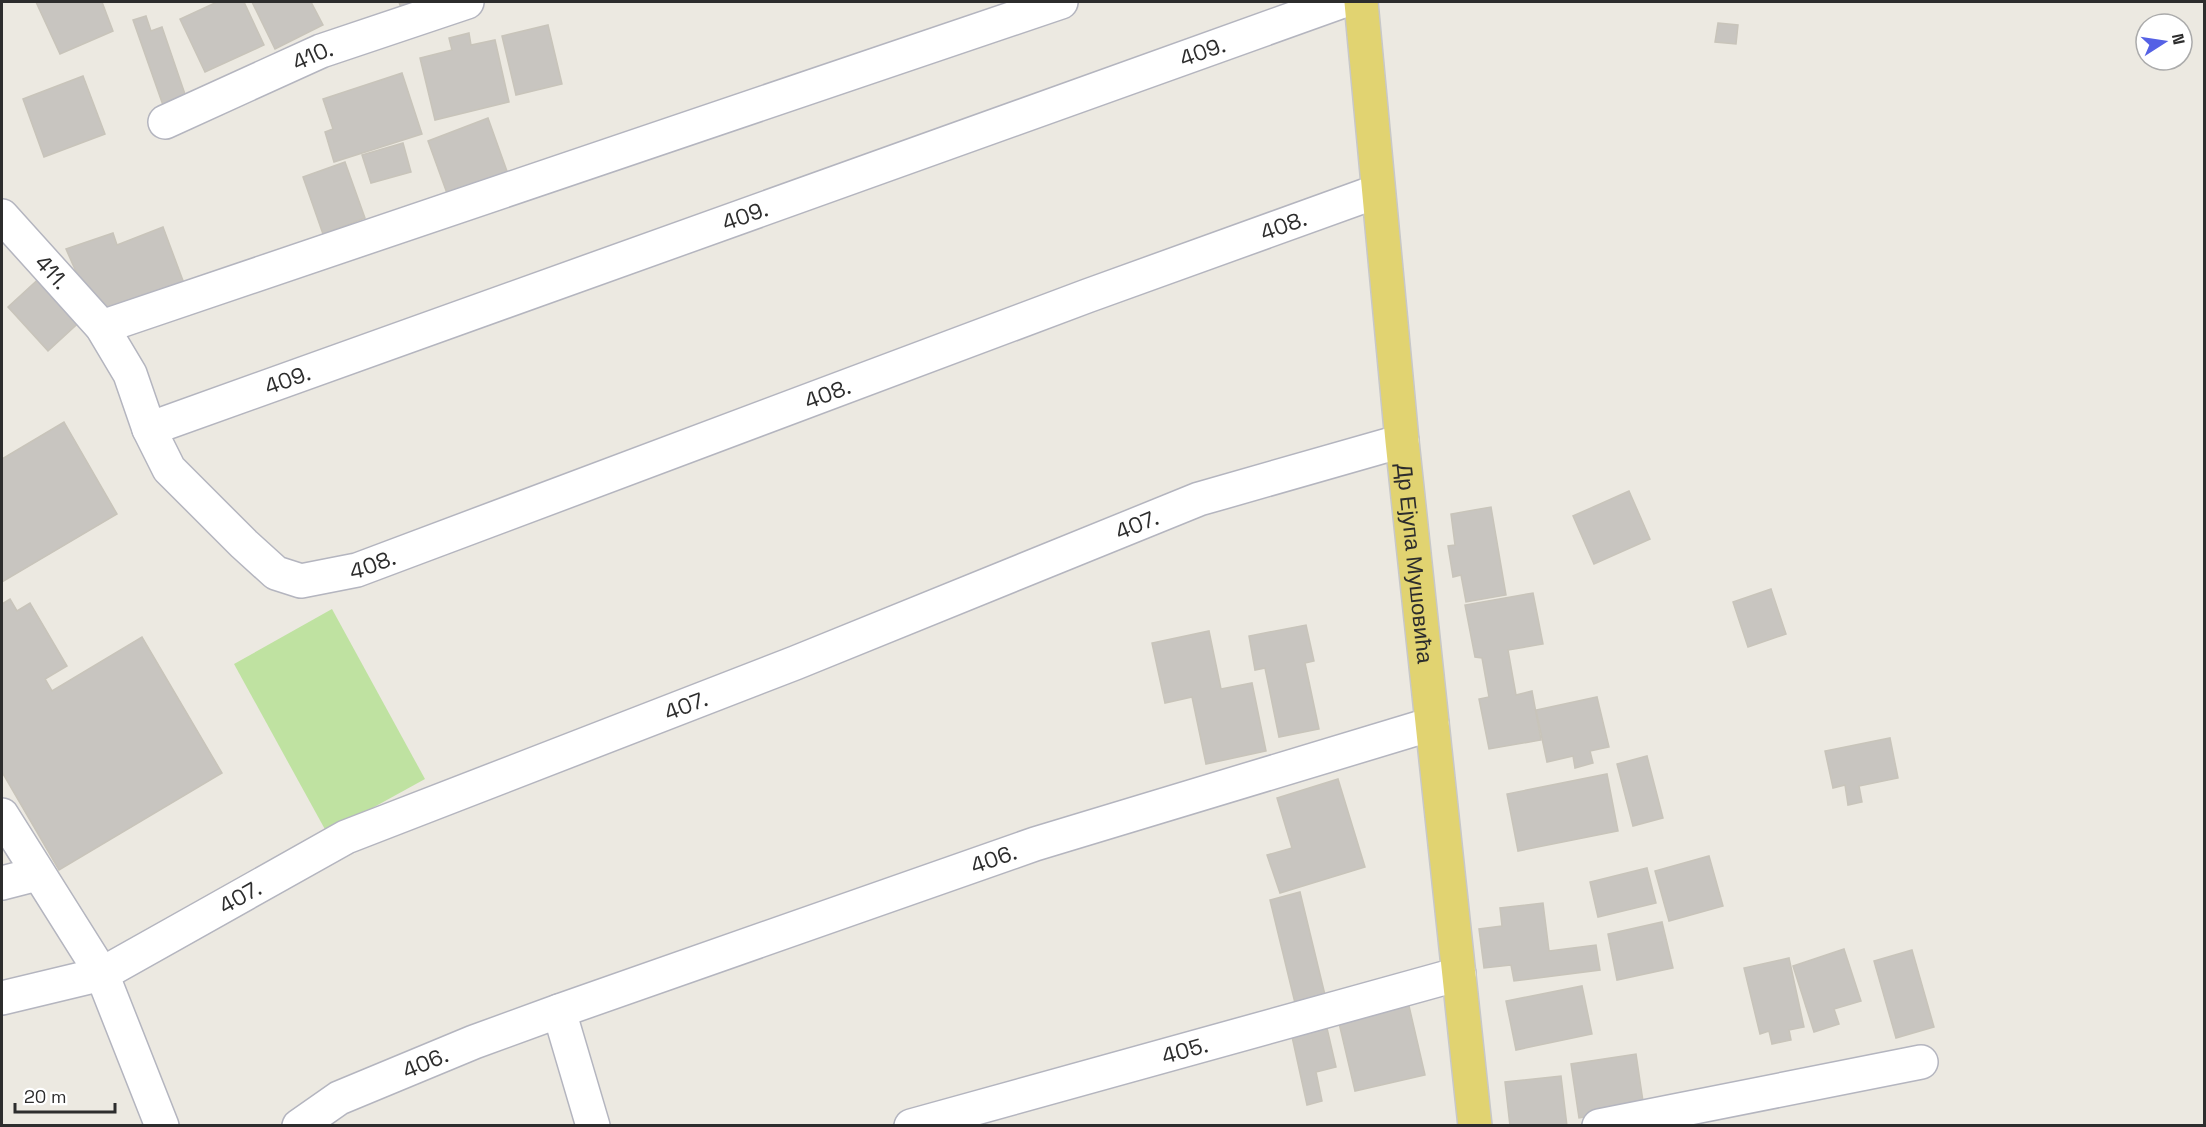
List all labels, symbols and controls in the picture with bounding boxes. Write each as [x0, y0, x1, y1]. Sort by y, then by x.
north arrow [2134, 12, 2194, 72]
street label: 409. [1176, 30, 1229, 72]
text: N [2167, 32, 2190, 46]
street label: 410. [288, 34, 336, 76]
street label: 409. [718, 194, 772, 236]
street label: 408. [1256, 204, 1310, 246]
street label: 411. [29, 249, 75, 295]
street label: 409. [261, 358, 314, 400]
street label: 408. [800, 372, 854, 415]
street label: Др Ејупа Мушовића [1390, 462, 1440, 666]
street label: 407. [1111, 503, 1162, 546]
street label: 408. [347, 543, 399, 585]
street label: 407. [660, 684, 711, 726]
street label: 406. [967, 838, 1020, 880]
street label: 407. [214, 874, 266, 920]
street label: 405. [1158, 1030, 1211, 1070]
street label: 406. [398, 1040, 452, 1084]
scale bar [15, 1076, 116, 1114]
text: 20 m [24, 1085, 67, 1108]

